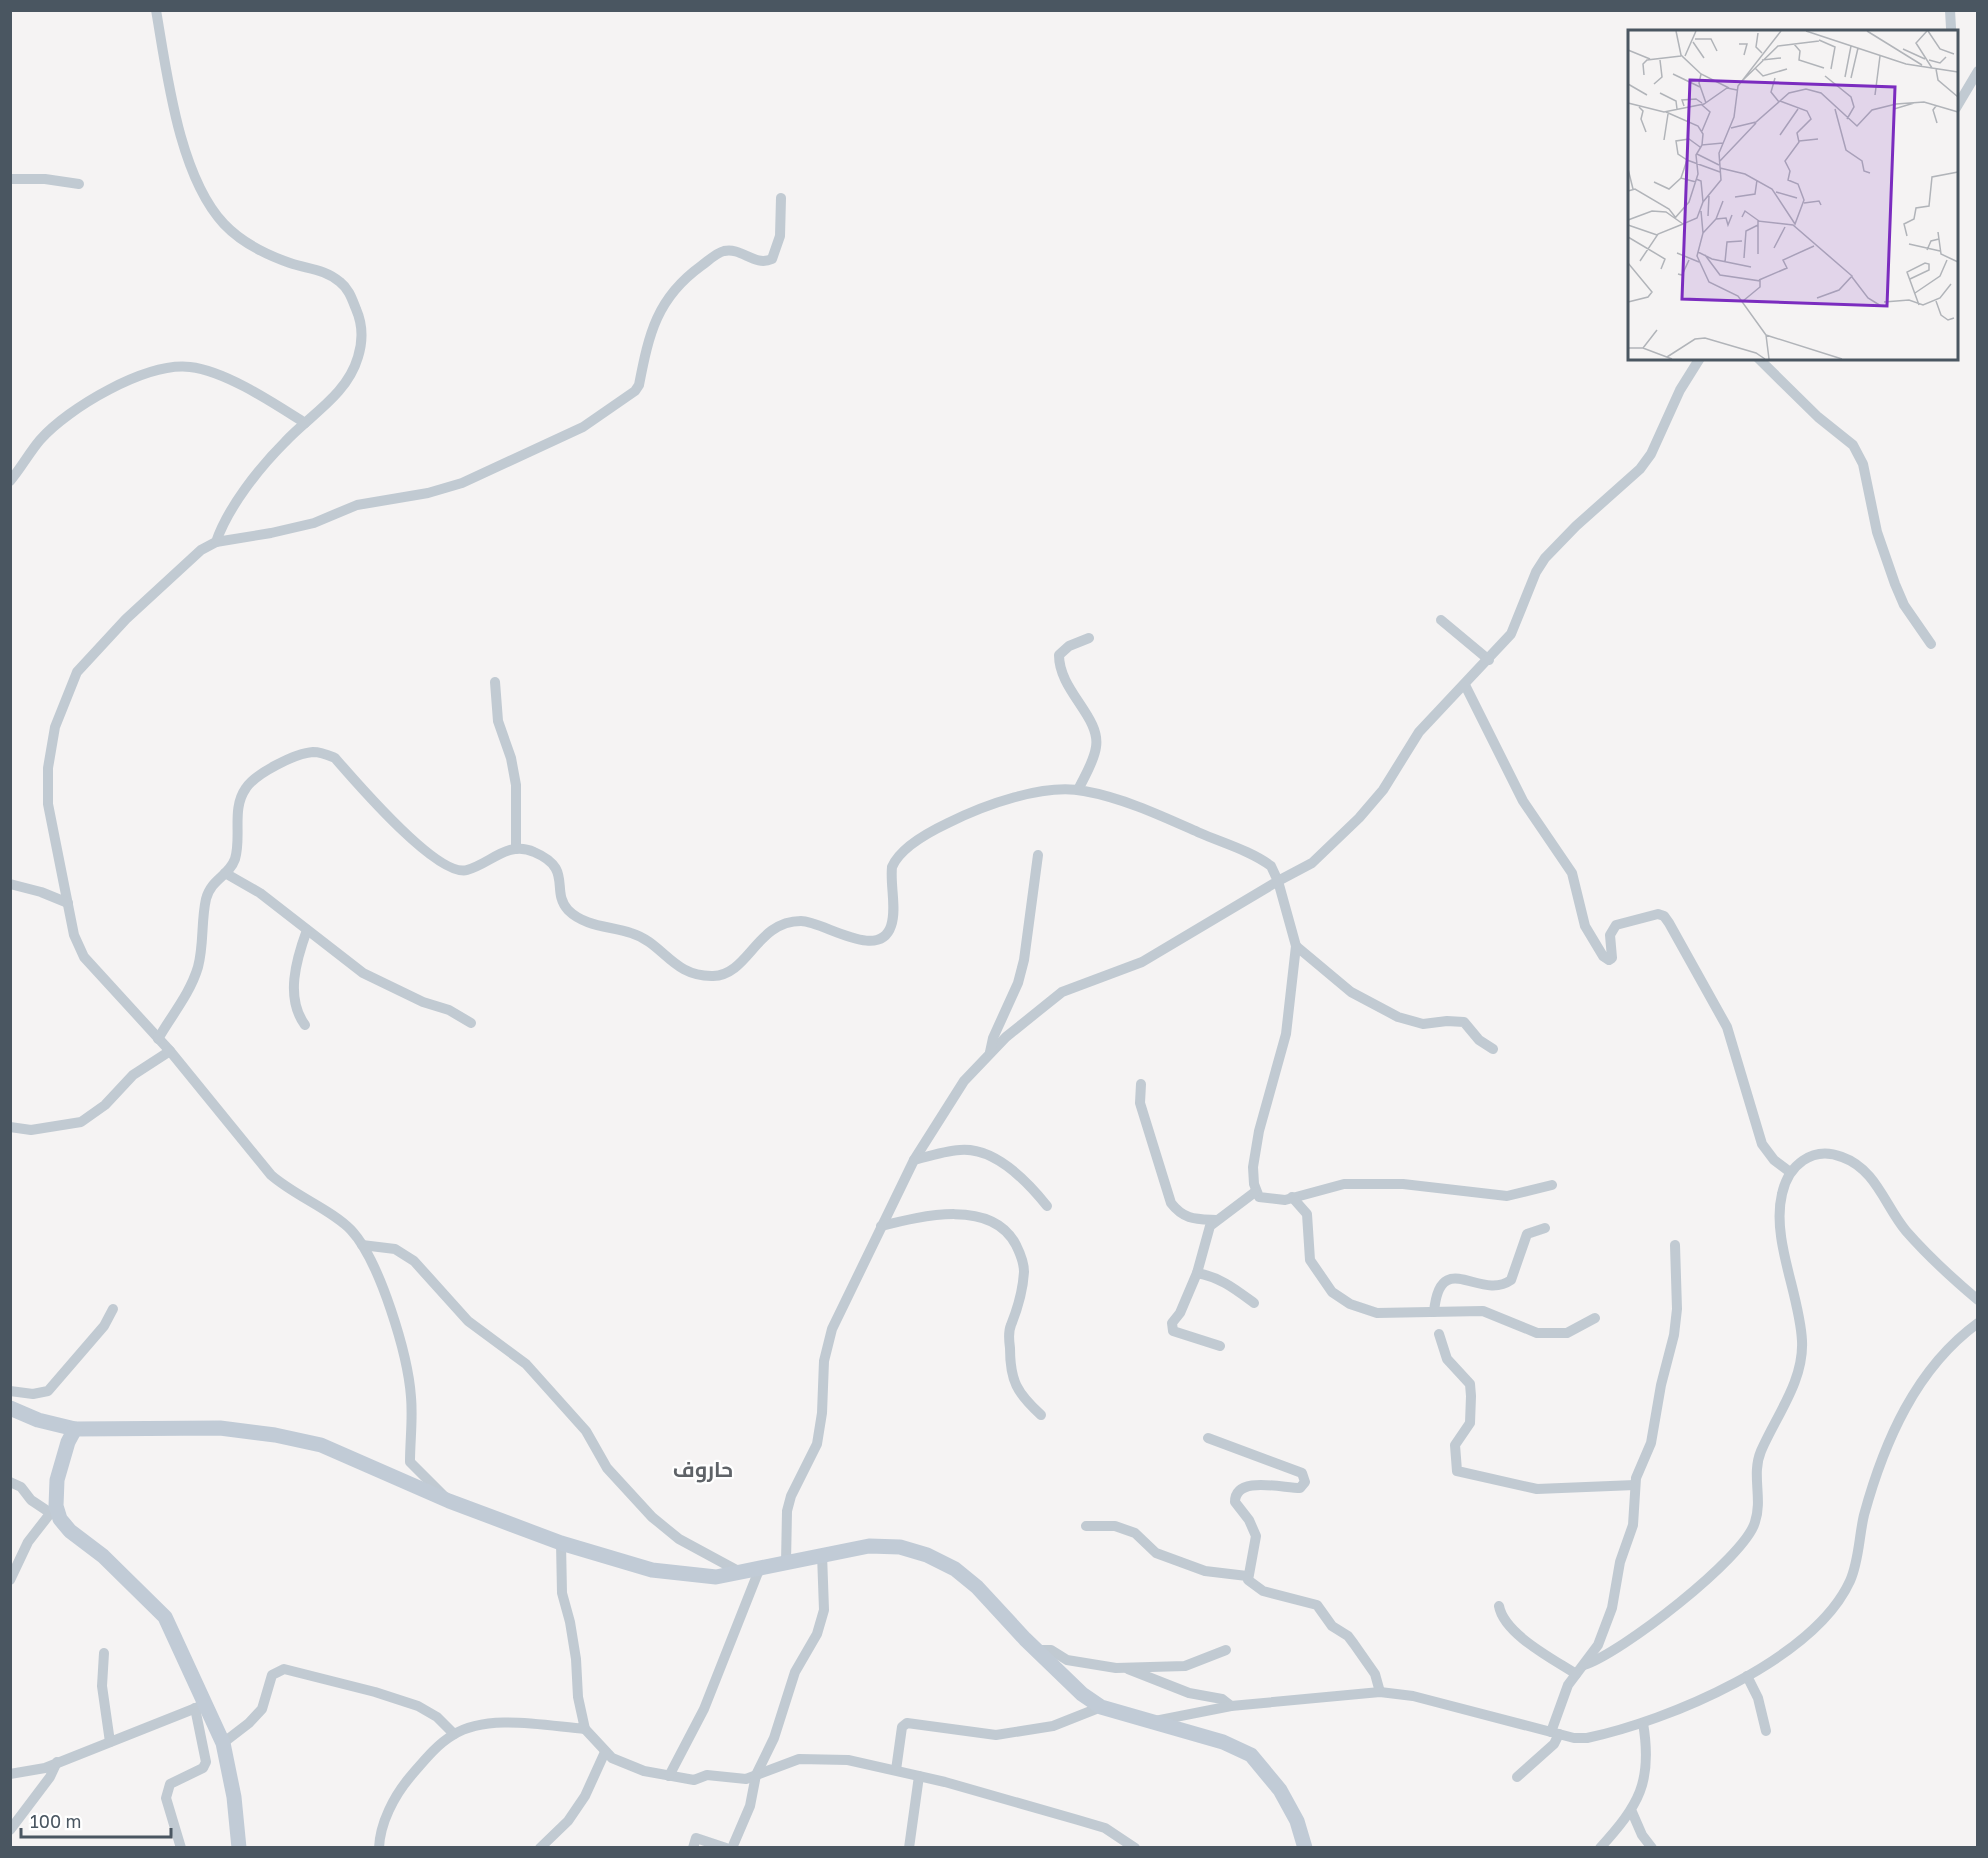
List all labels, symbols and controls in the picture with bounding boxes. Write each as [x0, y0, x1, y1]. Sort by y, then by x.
inset map [1628, 30, 1958, 360]
district label: حاروف [673, 1456, 733, 1483]
scale bar [21, 1801, 171, 1839]
text: 100 m [30, 1810, 81, 1832]

